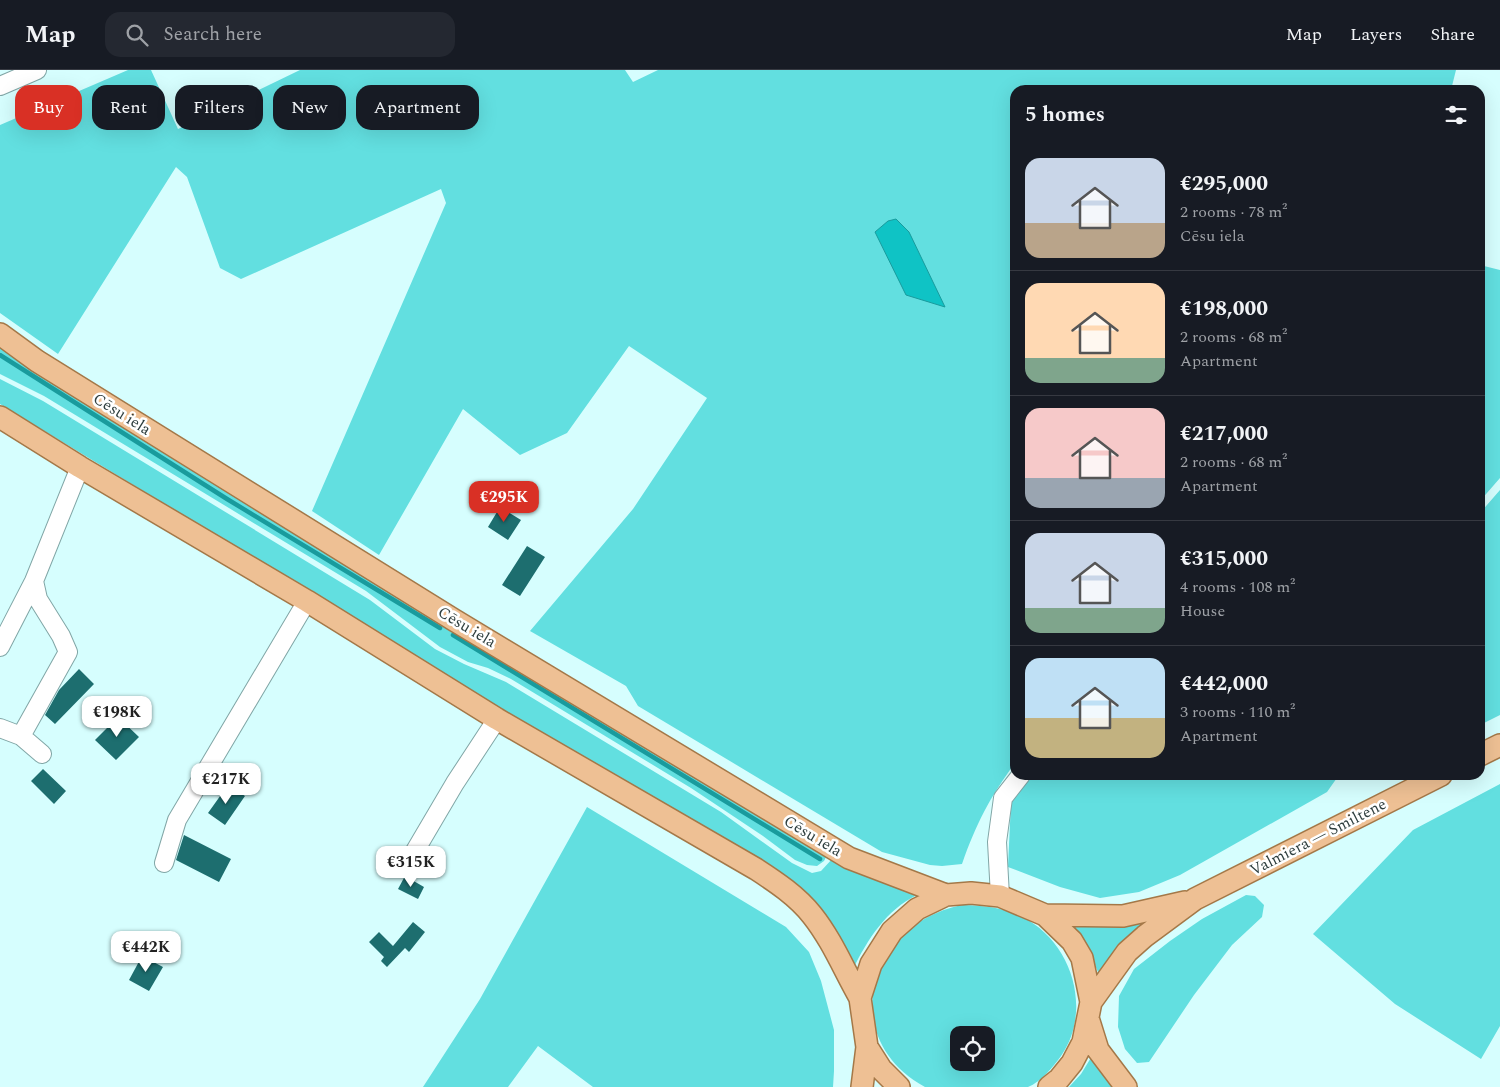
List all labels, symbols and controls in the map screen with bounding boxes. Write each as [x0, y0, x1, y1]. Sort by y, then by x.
search box [105, 12, 455, 57]
text: Map [25, 17, 75, 53]
text: Search here [163, 20, 262, 49]
icon: search [123, 21, 151, 49]
text: Map [1286, 21, 1322, 48]
text: Layers [1350, 21, 1402, 48]
text: Share [1430, 21, 1475, 48]
chip: Buy [15, 85, 82, 130]
chip: Rent [92, 85, 165, 130]
chip: Filters [175, 85, 263, 130]
chip: New [273, 85, 346, 130]
chip: Apartment [356, 85, 479, 130]
text: 5 homes [1025, 99, 1105, 131]
icon: filters [1442, 101, 1470, 129]
text: €295,000 [1180, 168, 1268, 200]
icon: home [1065, 178, 1125, 238]
text: 2 rooms · 78 m² [1180, 200, 1287, 224]
text: Cēsu iela [1180, 224, 1245, 248]
text: €198,000 [1180, 293, 1268, 325]
icon: home [1065, 303, 1125, 363]
text: 2 rooms · 68 m² [1180, 325, 1287, 349]
text: Apartment [1180, 349, 1258, 373]
street label: Cēsu iela [88, 387, 156, 441]
text: €217,000 [1180, 418, 1268, 450]
icon: home [1065, 428, 1125, 488]
text: 2 rooms · 68 m² [1180, 450, 1287, 474]
text: Apartment [1180, 474, 1258, 498]
pin: €295K [469, 480, 539, 523]
text: €295K [480, 485, 528, 509]
text: €315,000 [1180, 543, 1268, 575]
icon: home [1065, 553, 1125, 613]
text: 4 rooms · 108 m² [1180, 575, 1295, 599]
text: House [1180, 599, 1225, 623]
street label: Cēsu iela [433, 600, 501, 654]
text: €442,000 [1180, 668, 1268, 700]
icon: home [1065, 678, 1125, 738]
pin: €198K [82, 696, 152, 738]
text: €198K [93, 700, 141, 724]
text: 3 rooms · 110 m² [1180, 700, 1295, 724]
text: Apartment [1180, 724, 1258, 748]
pin: €217K [191, 762, 261, 805]
text: €217K [202, 767, 250, 791]
street label: Valmiera — Smiltene [1245, 792, 1391, 882]
street label: Cēsu iela [779, 809, 847, 863]
pin: €315K [376, 846, 446, 888]
text: €315K [387, 850, 435, 874]
pin: €442K [111, 930, 181, 973]
text: €442K [122, 935, 170, 959]
map controls [950, 1026, 995, 1071]
button: locate [950, 1026, 995, 1071]

